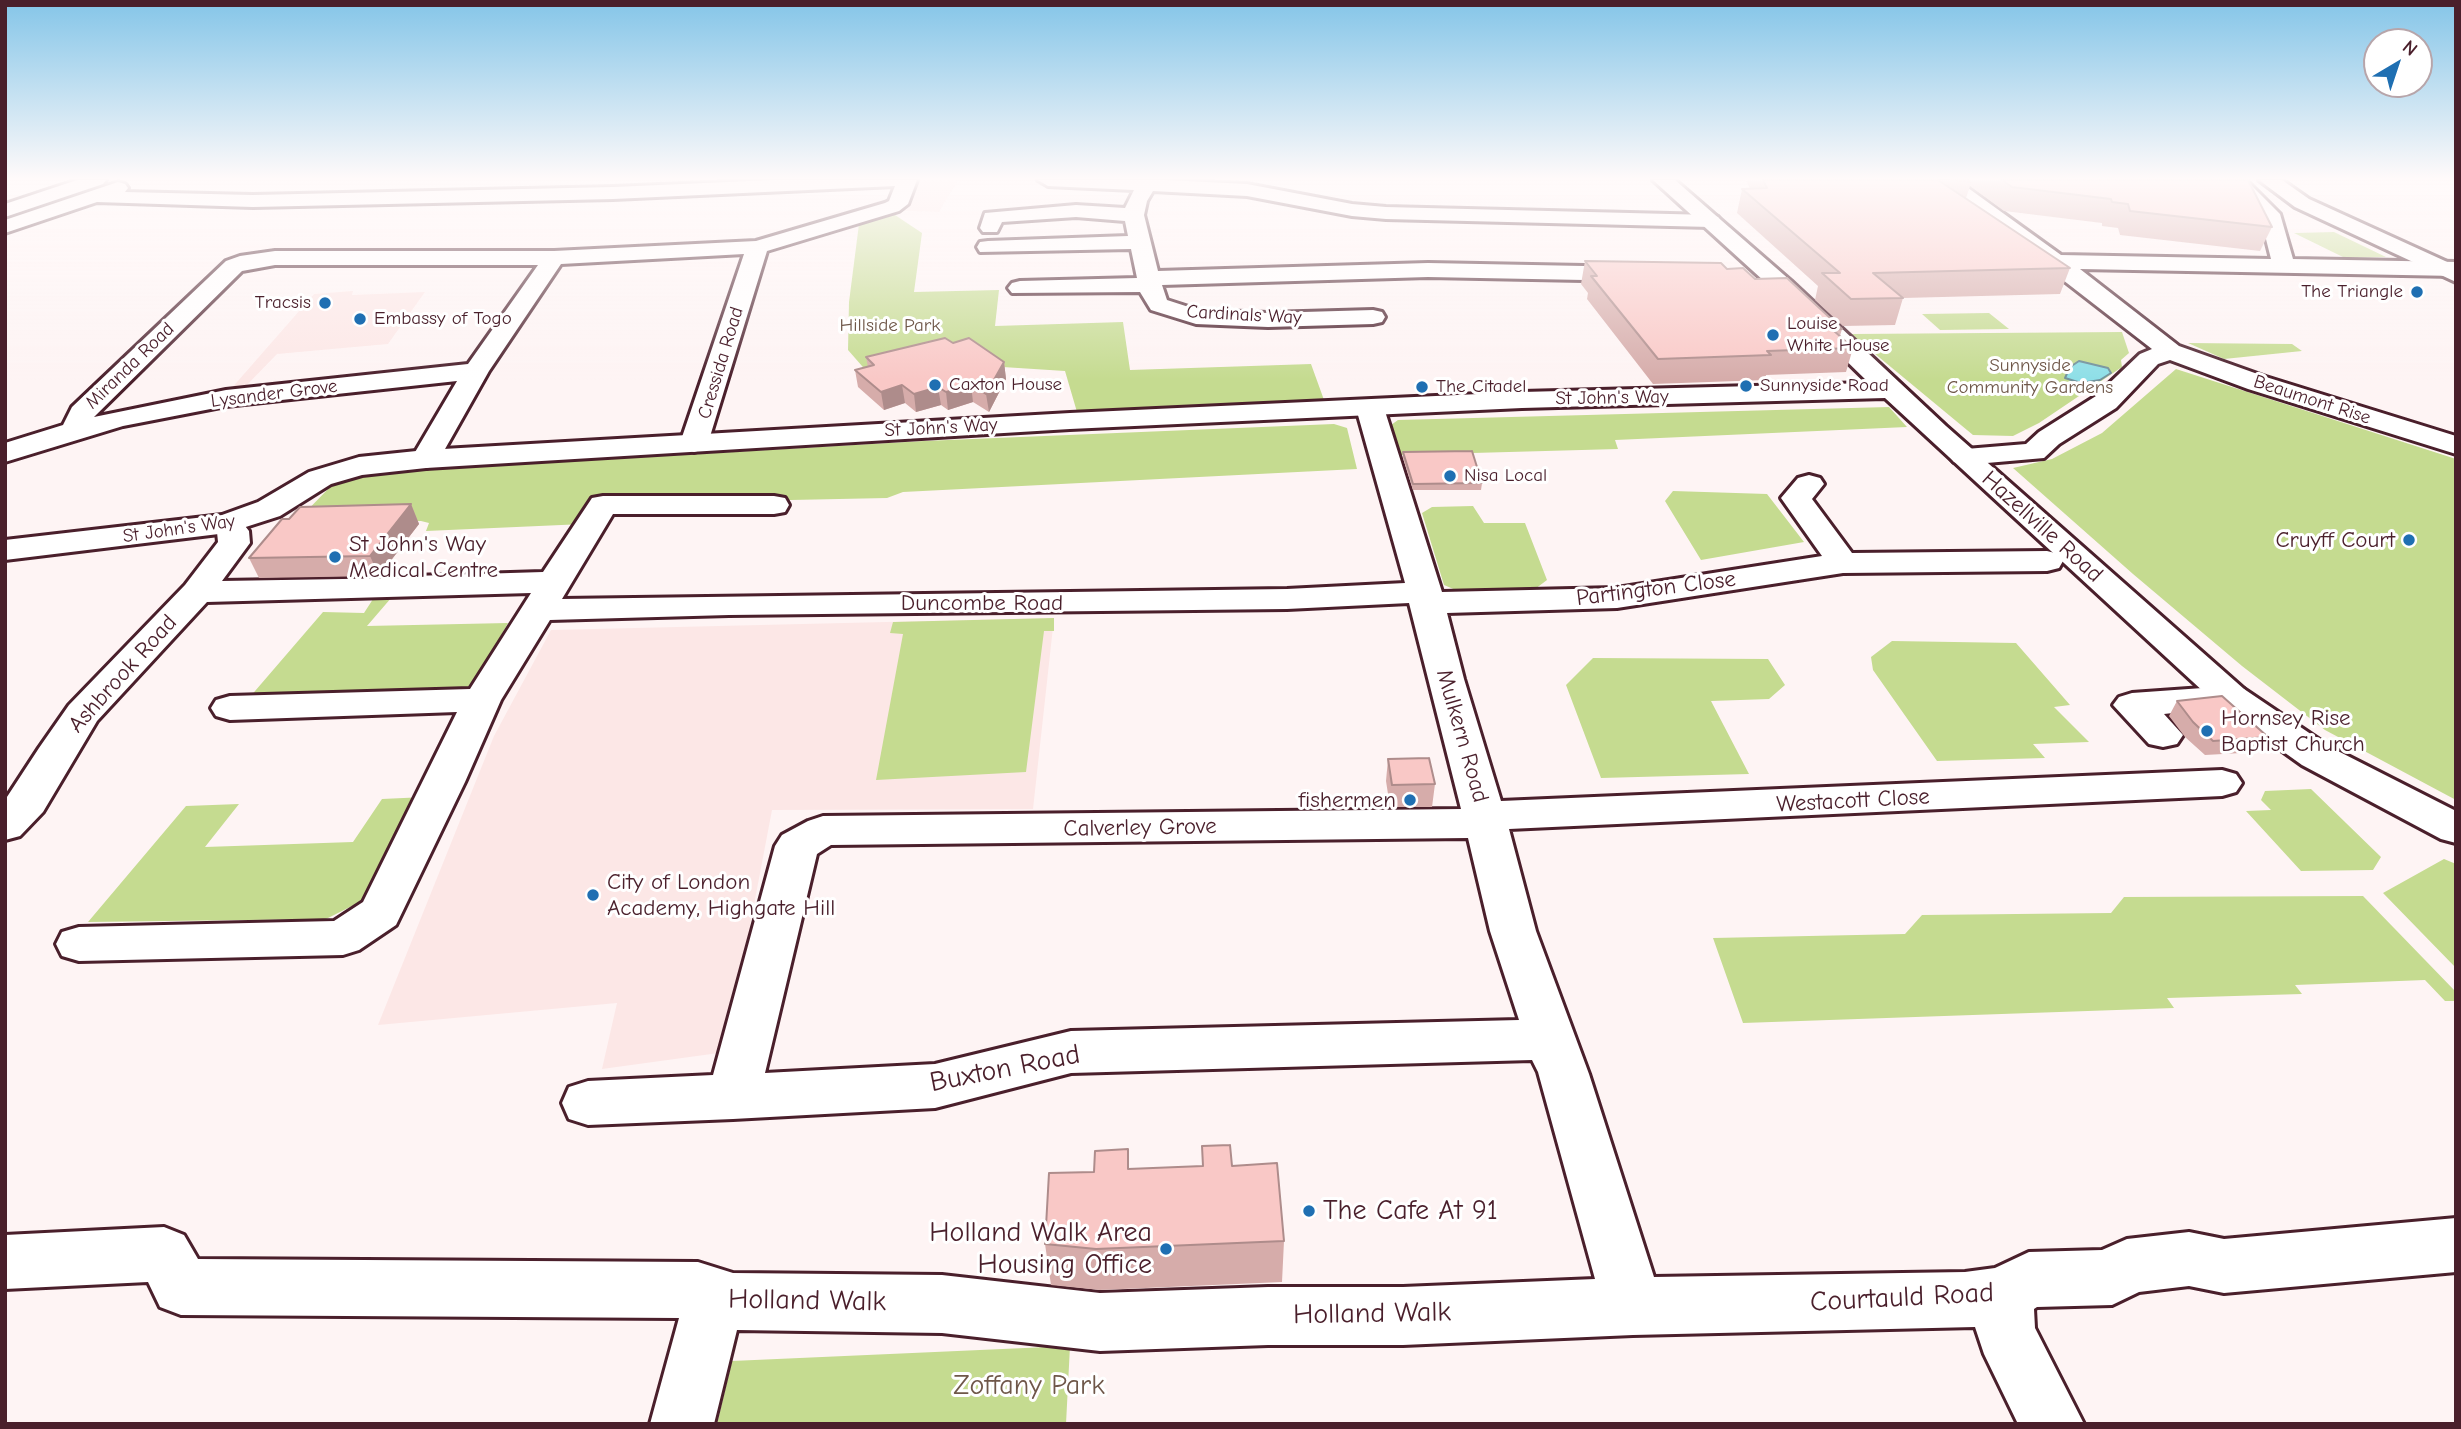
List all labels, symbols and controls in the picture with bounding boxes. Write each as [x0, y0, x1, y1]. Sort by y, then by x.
north arrow [2363, 28, 2433, 98]
text: N [2398, 36, 2422, 61]
place label: The Triangle [2301, 281, 2403, 303]
marker: The Triangle [2409, 284, 2425, 300]
place label: Tracsis [255, 292, 311, 314]
marker: Tracsis [317, 295, 333, 311]
street label: Cardinals Way [1186, 301, 1302, 329]
street label: Cressida Road [693, 304, 749, 422]
place label: Embassy of Togo [374, 308, 512, 330]
marker: Embassy of Togo [352, 311, 368, 327]
place label: Louise White House [1787, 313, 1890, 357]
park label: Hillside Park [840, 315, 940, 337]
street label: Miranda Road [81, 318, 179, 414]
marker: Louise White House [1765, 327, 1781, 343]
park label: Sunnyside Community Gardens [1947, 355, 2113, 399]
street label: Beaumont Rise [2251, 370, 2373, 430]
place label: Caxton House [949, 374, 1062, 396]
street label: Lysander Grove [209, 375, 339, 413]
place label: Sunnyside Road [1760, 375, 1889, 397]
place label: The Citadel [1436, 376, 1526, 398]
marker: Caxton House [927, 377, 943, 393]
marker: Sunnyside Road [1738, 378, 1754, 394]
marker: The Citadel [1414, 379, 1430, 395]
street label: St John's Way [1555, 386, 1669, 410]
street label: St John's Way [884, 414, 998, 442]
place label: Nisa Local [1464, 465, 1547, 487]
street label: Hazellville Road [1976, 465, 2108, 589]
marker: Nisa Local [1442, 468, 1458, 484]
street label: St John's Way [121, 510, 237, 548]
place label: Cruyff Court [2275, 526, 2395, 554]
place label: St John's Way Medical Centre [349, 530, 498, 584]
marker: Cruyff Court [2401, 532, 2417, 548]
marker: St John's Way Medical Centre [327, 549, 343, 565]
street label: Partington Close [1575, 566, 1737, 612]
street label: Duncombe Road [901, 589, 1063, 617]
street label: Ashbrook Road [63, 609, 183, 739]
street label: Mulkern Road [1430, 666, 1494, 806]
place label: Hornsey Rise Baptist Church [2221, 704, 2365, 758]
marker: Hornsey Rise Baptist Church [2199, 723, 2215, 739]
street label: Westacott Close [1776, 783, 1930, 819]
place label: fishermen [1299, 786, 1396, 814]
marker: fishermen [1402, 792, 1418, 808]
street label: Calverley Grove [1063, 813, 1217, 843]
place label: City of London Academy, Highgate Hill [607, 868, 835, 922]
marker: City of London Academy, Highgate Hill [585, 887, 601, 903]
street label: Buxton Road [927, 1038, 1083, 1100]
place label: The Cafe At 91 [1323, 1194, 1498, 1228]
marker: The Cafe At 91 [1301, 1203, 1317, 1219]
place label: Holland Walk Area Housing Office [929, 1216, 1152, 1282]
marker: Holland Walk Area Housing Office [1158, 1241, 1174, 1257]
street label: Courtauld Road [1809, 1276, 1995, 1320]
street label: Holland Walk [728, 1283, 886, 1319]
street label: Holland Walk [1293, 1296, 1451, 1332]
park label: Zoffany Park [953, 1369, 1105, 1403]

